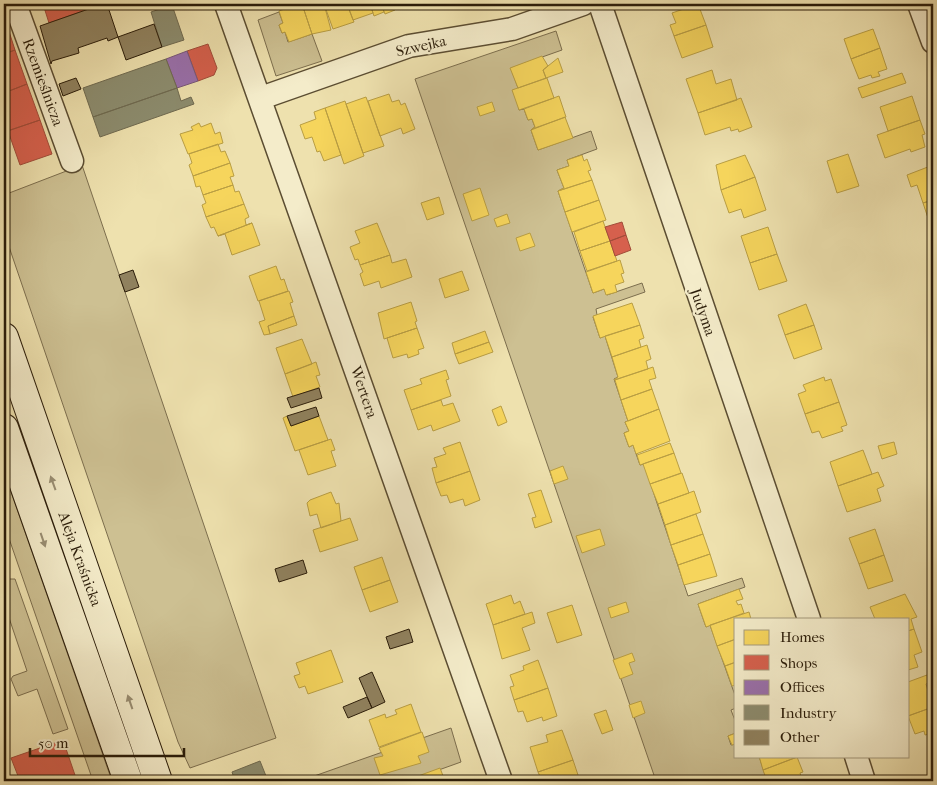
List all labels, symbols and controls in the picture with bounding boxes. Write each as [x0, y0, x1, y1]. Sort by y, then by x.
street label: Szwejka [394, 31, 449, 61]
street label: Rzemieślnicza [19, 36, 68, 129]
street label: Judyma [686, 285, 720, 339]
street label: Wertera [346, 363, 382, 421]
one-way arrow [49, 475, 57, 490]
street label: Aleja Kraśnicka [54, 508, 106, 610]
one-way arrow [39, 533, 47, 548]
legend [734, 618, 910, 758]
text: Homes [780, 628, 825, 646]
text: Shops [780, 654, 818, 672]
text: Offices [780, 678, 825, 696]
one-way arrow [126, 695, 133, 710]
text: Industry [780, 704, 837, 722]
scale bar [30, 725, 184, 757]
text: Other [780, 728, 820, 746]
text: 50 m [38, 734, 69, 752]

